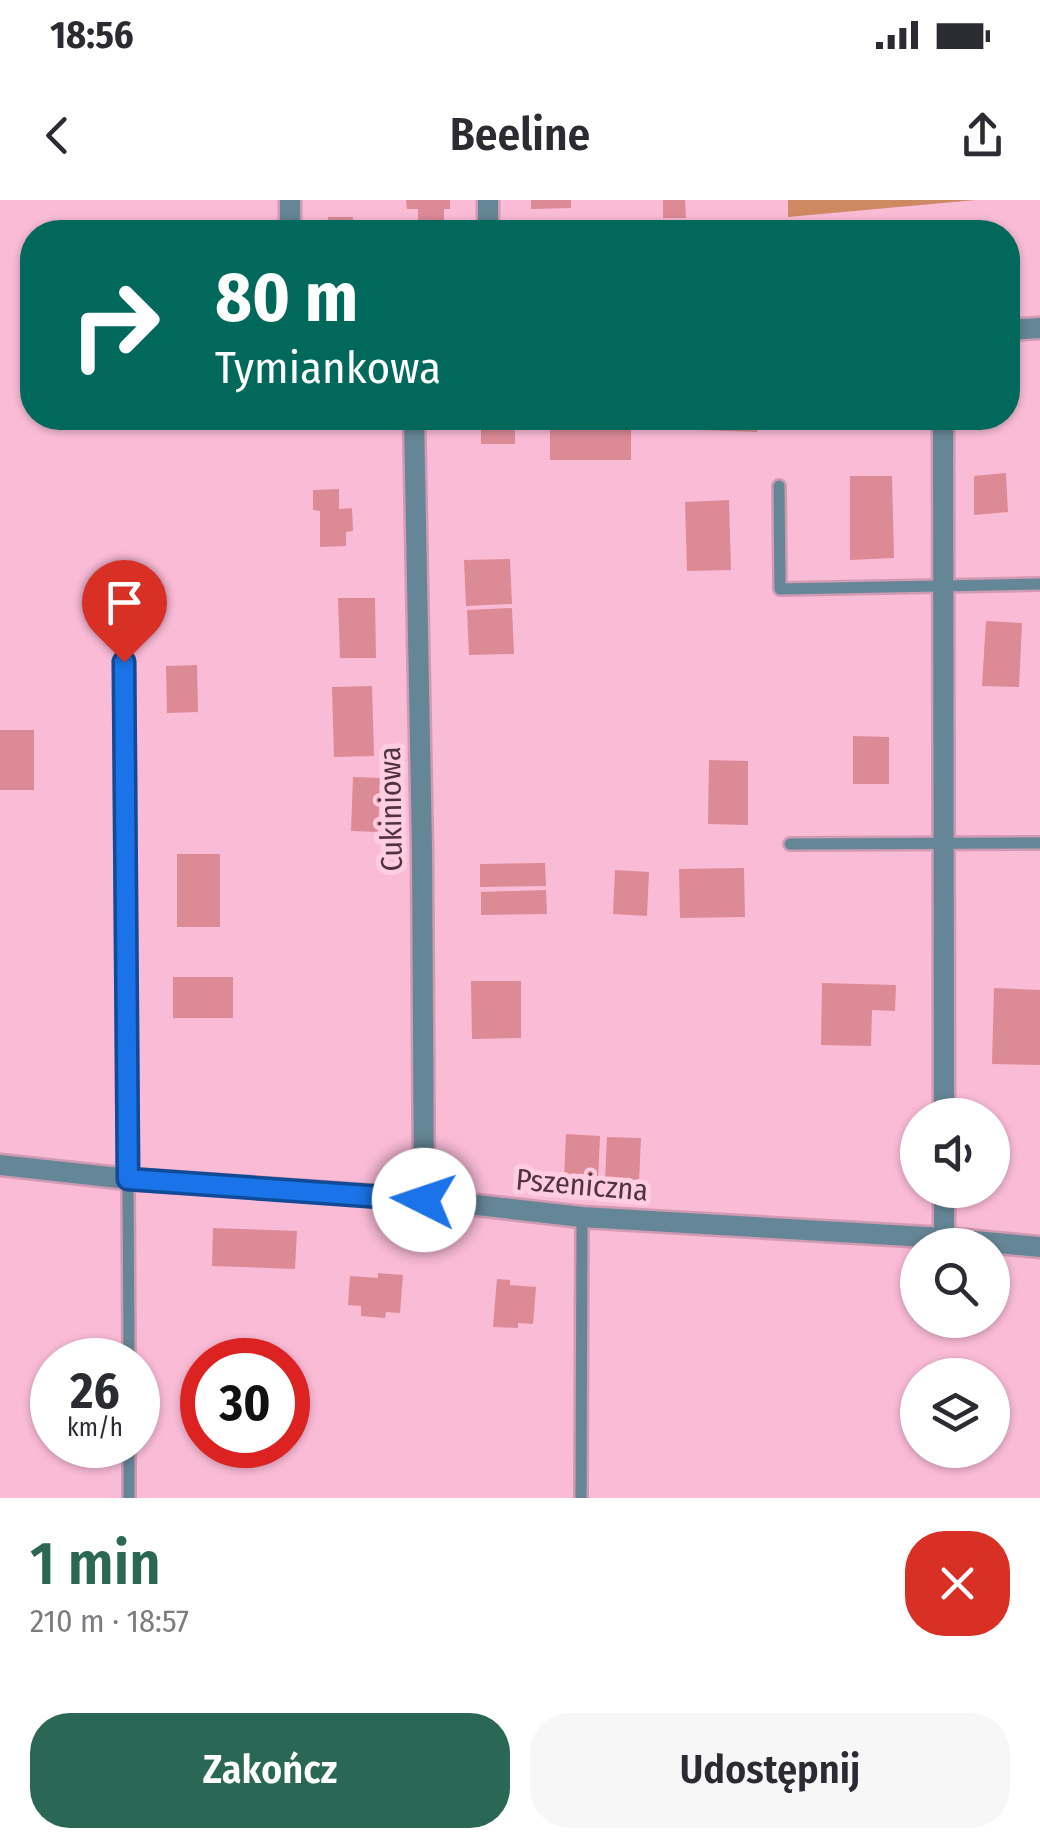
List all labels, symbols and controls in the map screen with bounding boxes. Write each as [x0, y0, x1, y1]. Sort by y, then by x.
text: 18:56 [50, 12, 134, 58]
icon: back [30, 108, 85, 163]
text: Beeline [450, 108, 590, 162]
icon: share [955, 108, 1010, 163]
text: 80 m [215, 256, 358, 340]
icon: right [50, 260, 180, 390]
text: Tymiankowa [215, 341, 441, 395]
pin [82, 560, 167, 663]
icon: arrive [97, 575, 152, 630]
street label: Cukiniowa [372, 746, 410, 872]
map controls [900, 1098, 1010, 1468]
button: sound [900, 1098, 1010, 1208]
position arrow [372, 1148, 476, 1252]
street label: Pszeniczna [514, 1161, 650, 1209]
button: search [900, 1228, 1010, 1338]
speed limit sign: 30 [180, 1338, 310, 1468]
button: layers [900, 1358, 1010, 1468]
text: 26 [70, 1361, 120, 1421]
text: km/h [67, 1413, 123, 1443]
text: 1 min [30, 1528, 161, 1600]
button: close [905, 1531, 1010, 1636]
text: 210 m · 18:57 [30, 1602, 189, 1640]
button: Zakończ [30, 1713, 510, 1828]
button: Udostępnij [530, 1713, 1010, 1828]

